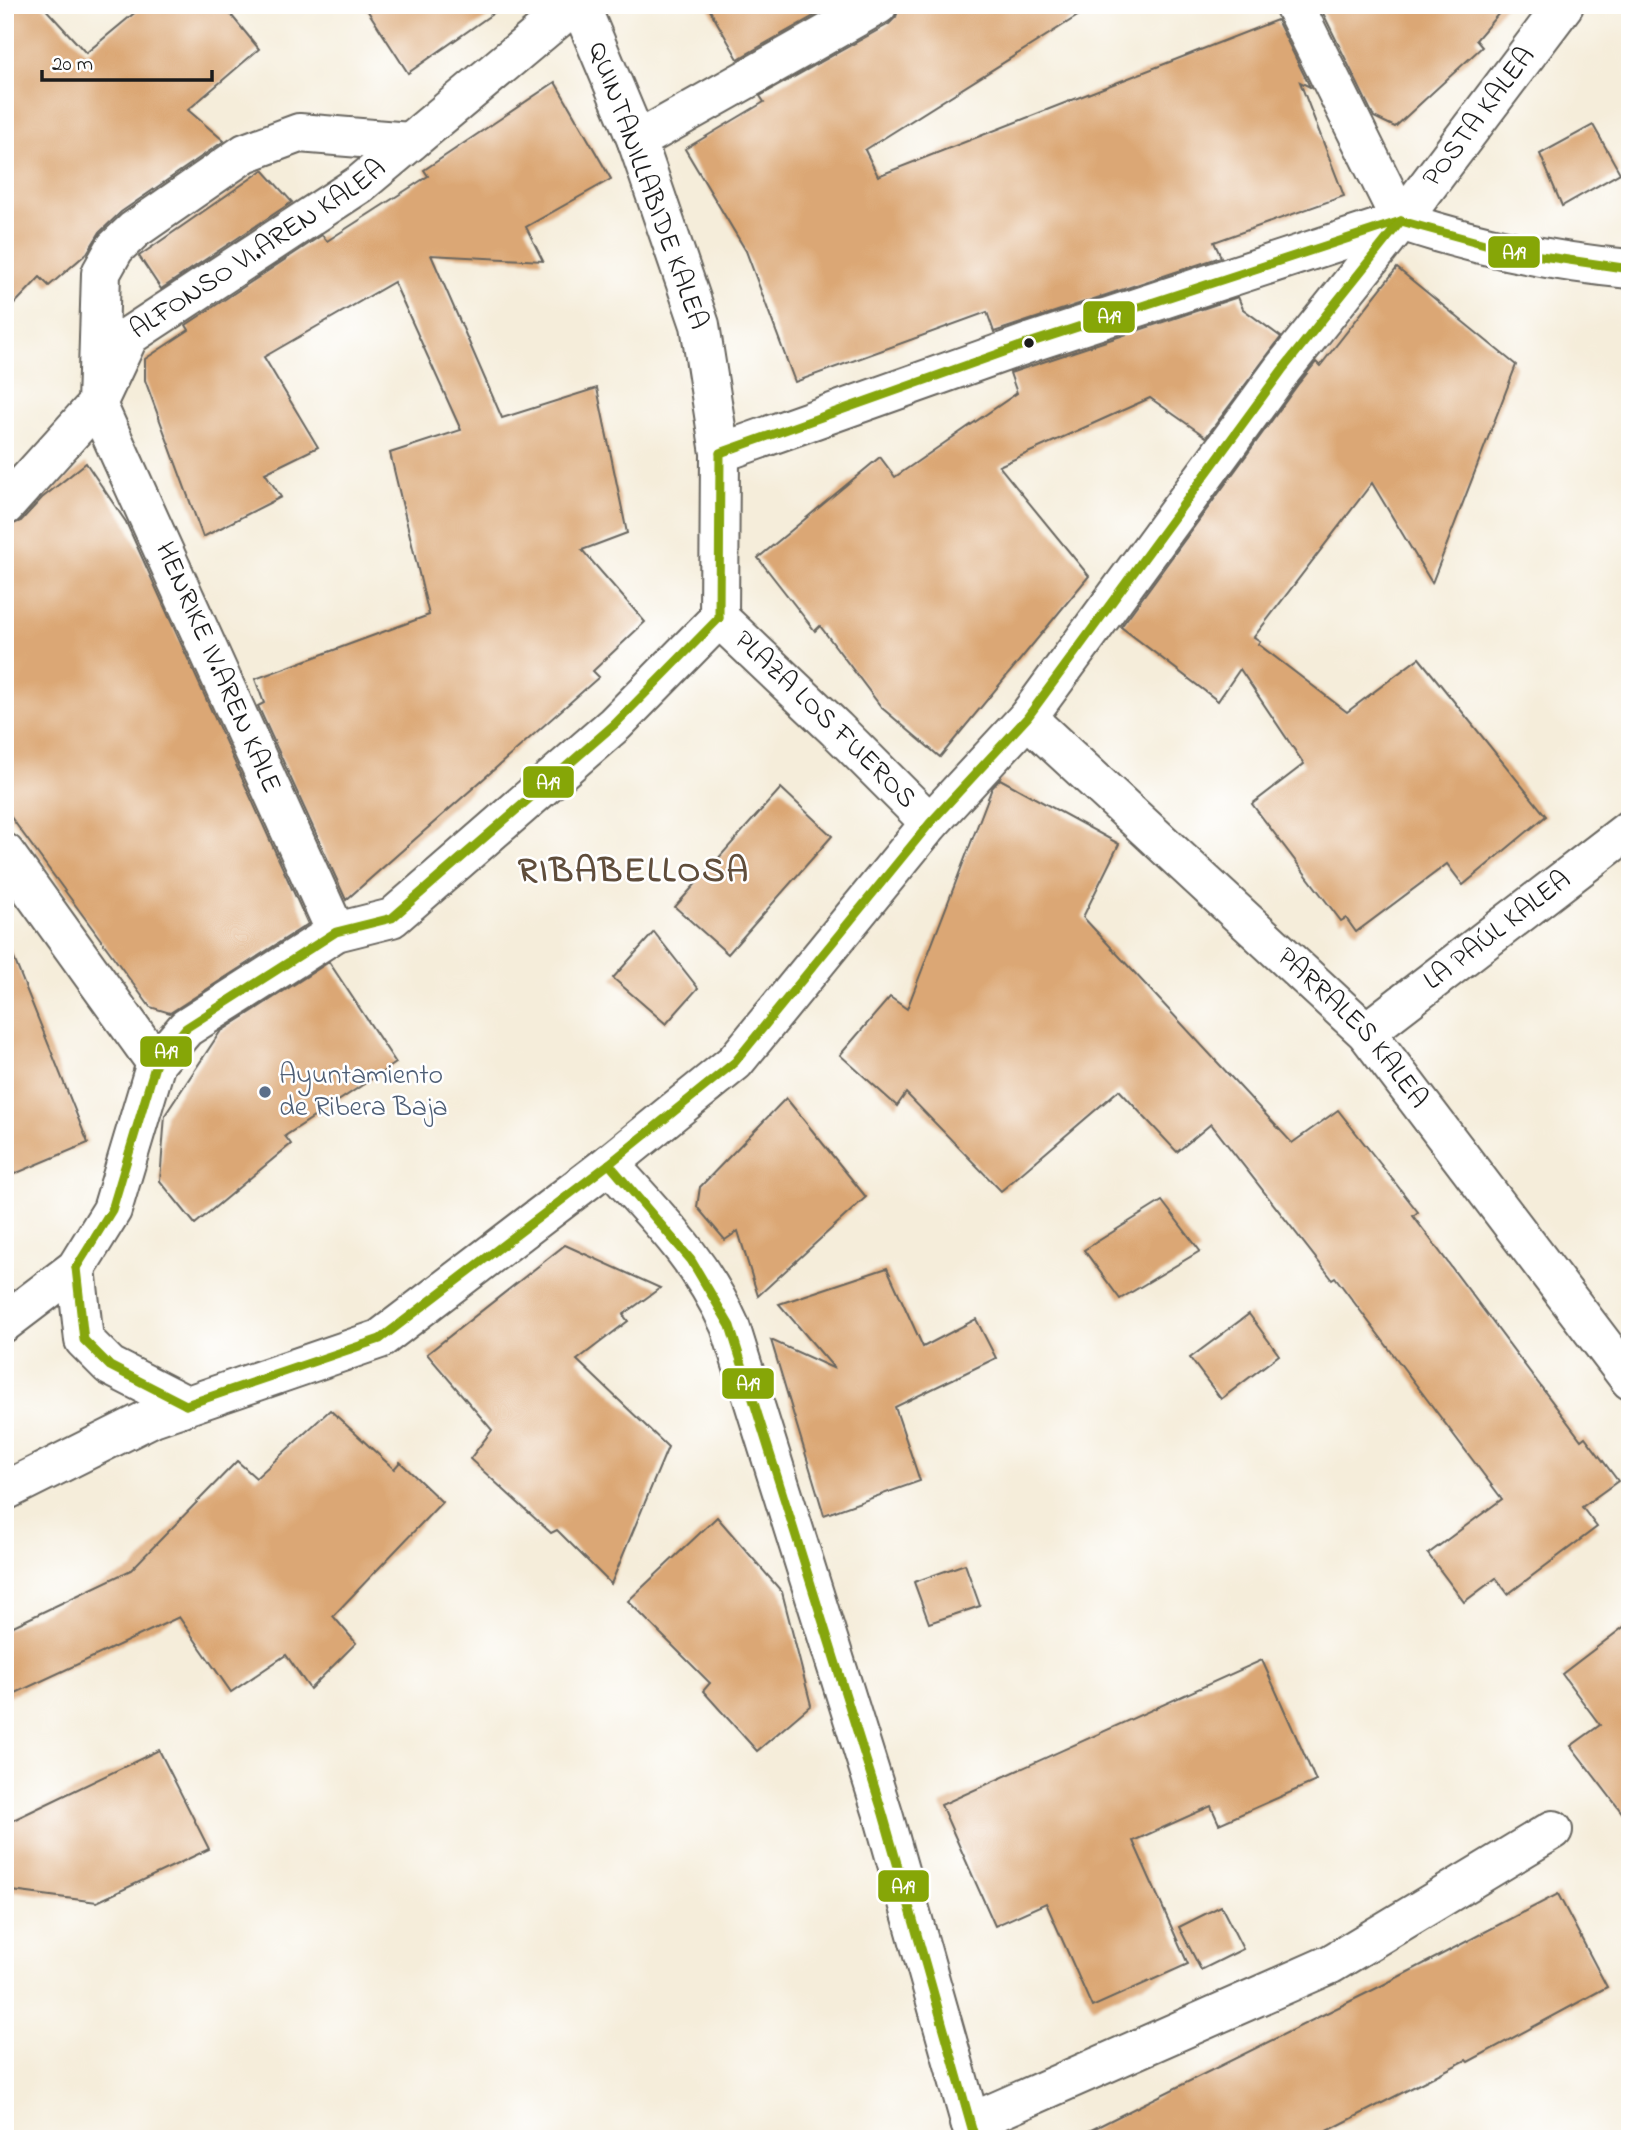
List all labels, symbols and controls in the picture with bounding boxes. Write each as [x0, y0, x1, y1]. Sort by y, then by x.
street label: QUINTANILLABIDE KALEA [576, 36, 718, 336]
scale bar [42, 38, 212, 82]
street label: POSTA KALEA [1413, 38, 1546, 196]
text: 20 m [52, 50, 93, 80]
street label: ALFONSO VI.AREN KALEA [122, 149, 396, 350]
line badge: A19 [1487, 235, 1541, 269]
text: A19 [1502, 241, 1526, 268]
line badge: A19 [1082, 300, 1136, 334]
text: A19 [1097, 305, 1121, 332]
unlabelled marker [1022, 336, 1036, 350]
street label: HENRIKE IV.AREN KALE [143, 536, 291, 800]
street label: PLAZA LOS FUEROS [724, 621, 926, 819]
line badge: A19 [522, 765, 575, 799]
text: A19 [536, 771, 560, 798]
district label: RIBABELLOSA [518, 847, 750, 898]
street label: LA PAÚL KALEA [1415, 861, 1580, 1001]
street label: PARRALES KALEA [1267, 938, 1438, 1118]
line badge: A19 [139, 1035, 193, 1068]
text: A19 [154, 1040, 178, 1067]
place label: Ayuntamiento de Ribera Baja [279, 1056, 448, 1129]
marker: Ayuntamiento de Ribera Baja [257, 1084, 273, 1100]
line badge: A19 [721, 1367, 775, 1400]
text: A19 [736, 1372, 760, 1399]
line badge: A19 [877, 1869, 930, 1903]
text: A19 [891, 1875, 915, 1902]

